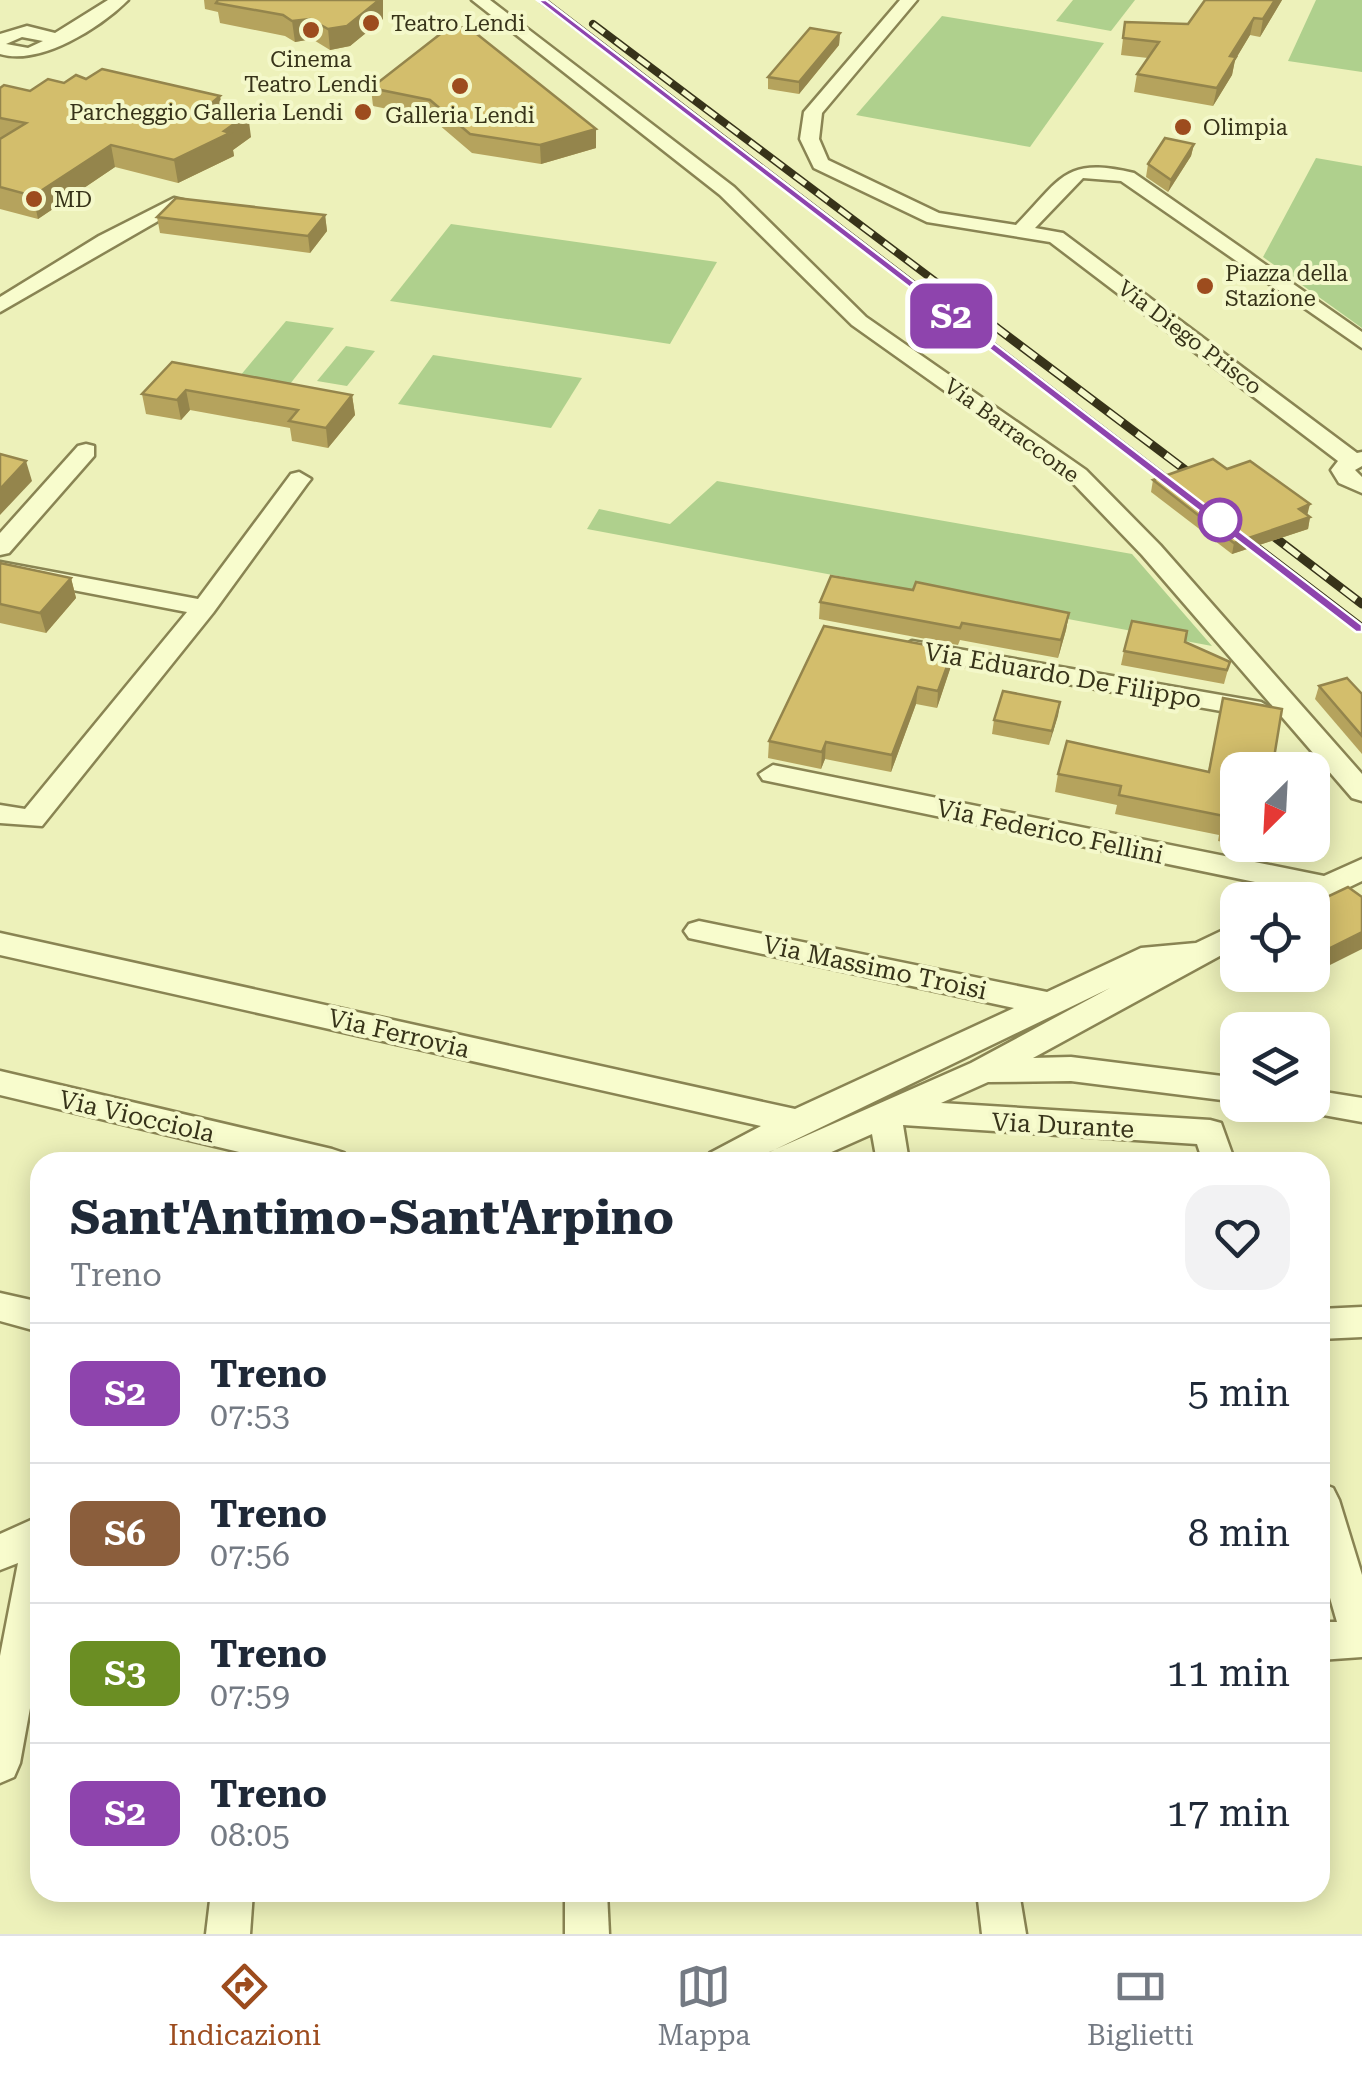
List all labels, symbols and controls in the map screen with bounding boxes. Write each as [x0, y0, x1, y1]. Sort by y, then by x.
place label: Teatro Lendi [391, 11, 525, 36]
marker: Teatro Lendi [360, 12, 382, 34]
marker: Cinema Teatro Lendi [300, 19, 322, 41]
place label: Cinema Teatro Lendi [244, 47, 378, 97]
marker: Galleria Lendi [449, 75, 471, 97]
place label: Parcheggio Galleria Lendi [69, 100, 343, 125]
marker: Parcheggio Galleria Lendi [352, 101, 374, 123]
place label: Galleria Lendi [385, 103, 535, 128]
place label: Olimpia [1203, 115, 1288, 140]
marker: Olimpia [1172, 116, 1194, 138]
place label: MD [54, 187, 92, 212]
marker: MD [23, 188, 45, 210]
place label: Piazza della Stazione [1225, 261, 1348, 311]
street label: Via Diego Prisco [1113, 275, 1266, 400]
marker: Piazza della Stazione [1194, 275, 1216, 297]
line badge: S2 [906, 284, 996, 348]
text: S2 [930, 296, 972, 337]
street label: Via Barraccone [939, 373, 1084, 488]
unlabelled marker [1199, 499, 1241, 541]
street label: Via Eduardo De Filippo [922, 637, 1204, 714]
north arrow [1220, 752, 1330, 862]
map controls [1220, 752, 1330, 1122]
street label: Via Federico Fellini [934, 793, 1166, 870]
button: locate [1220, 882, 1330, 992]
street label: Via Massimo Troisi [760, 930, 990, 1005]
street label: Via Ferrovia [325, 1003, 473, 1064]
button: layers [1220, 1012, 1330, 1122]
street label: Via Viocciola [56, 1085, 218, 1149]
street label: Via Durante [991, 1107, 1135, 1144]
button: heart [1185, 1185, 1290, 1290]
text: Sant'Antimo-Sant'Arpino [70, 1190, 674, 1246]
text: Treno [70, 1256, 162, 1294]
text: Treno [210, 1352, 327, 1396]
text: 5 min [1188, 1371, 1290, 1415]
text: S2 [104, 1373, 146, 1414]
text: 07:53 [210, 1396, 290, 1434]
text: Treno [210, 1492, 327, 1536]
text: 8 min [1188, 1511, 1290, 1555]
text: S6 [104, 1513, 146, 1554]
text: 07:56 [210, 1536, 290, 1574]
text: Treno [210, 1632, 327, 1676]
text: 11 min [1167, 1651, 1290, 1695]
text: S3 [104, 1653, 146, 1694]
text: 07:59 [210, 1676, 290, 1714]
text: Treno [210, 1772, 327, 1816]
text: 17 min [1167, 1791, 1290, 1835]
text: S2 [104, 1793, 146, 1834]
text: 08:05 [210, 1816, 290, 1854]
tab: Indicazioni [168, 1959, 321, 2052]
tab: Mappa [657, 1959, 751, 2052]
tab: Biglietti [1087, 1959, 1194, 2052]

